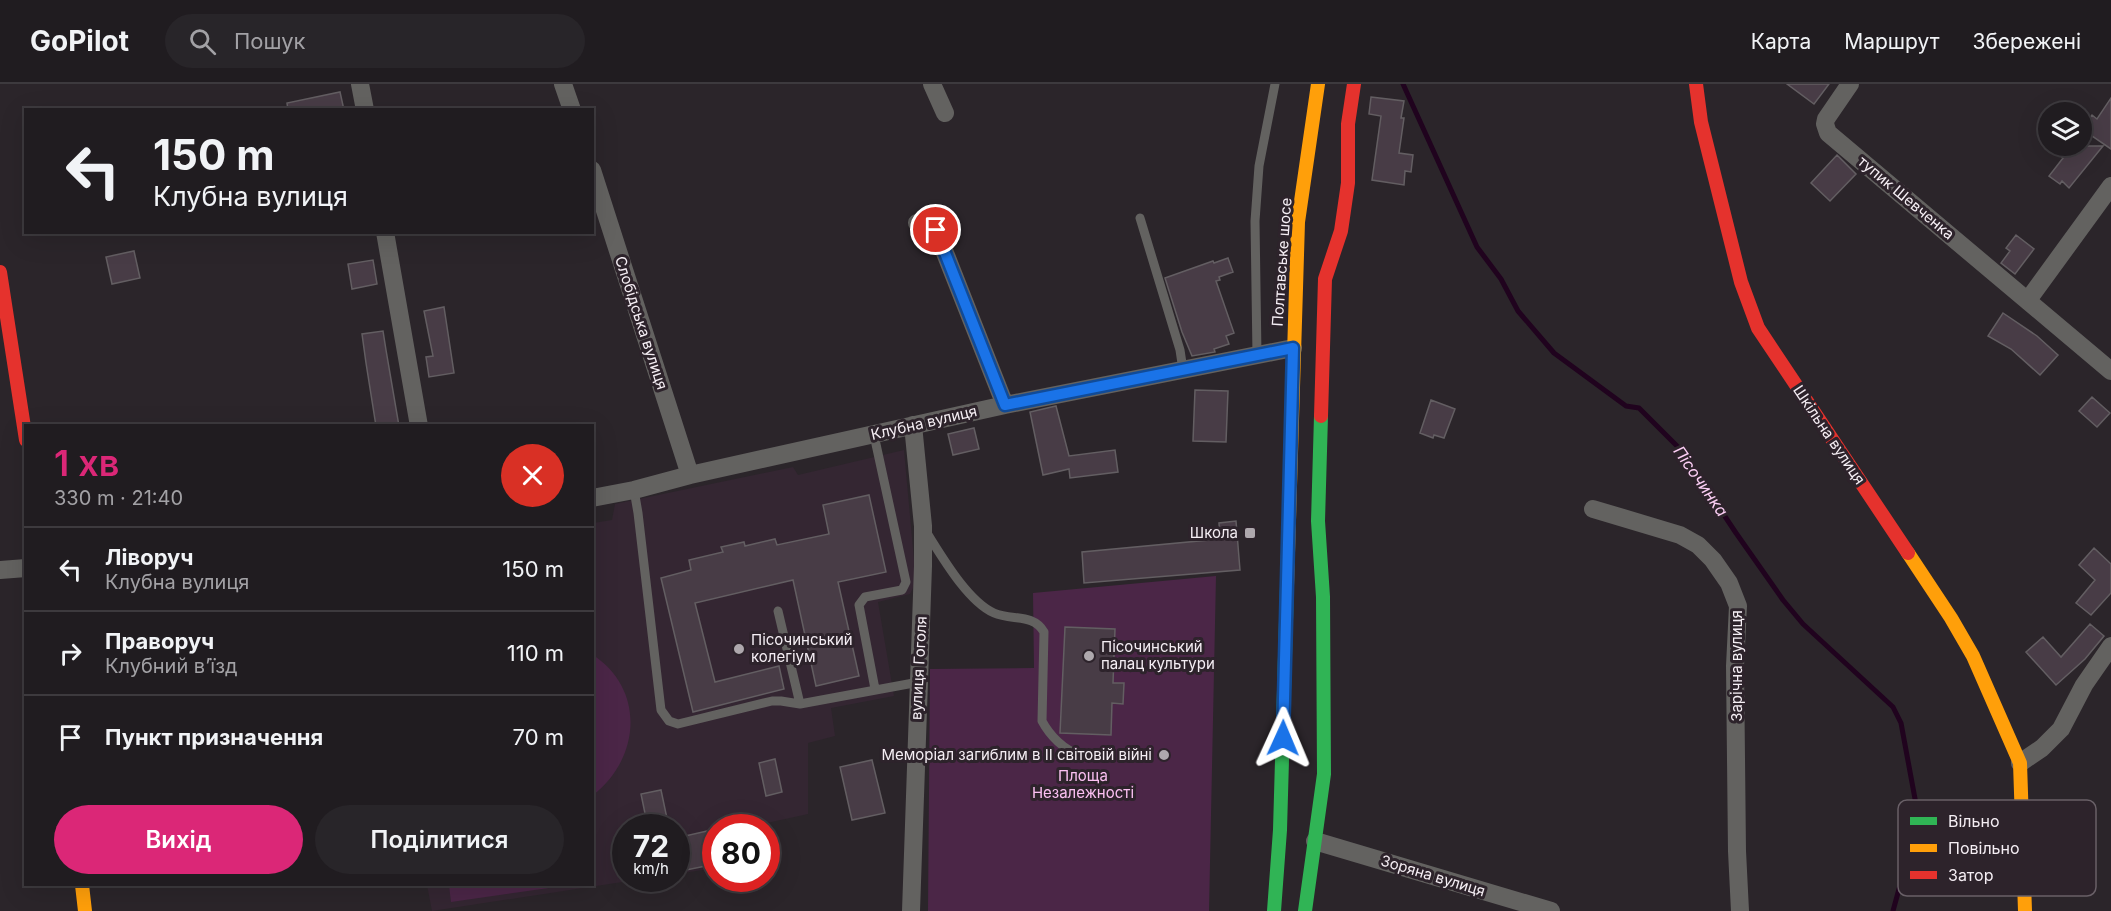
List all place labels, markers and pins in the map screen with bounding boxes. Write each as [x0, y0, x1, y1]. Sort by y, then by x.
pin [910, 204, 961, 255]
place label: Школа [1190, 523, 1238, 542]
marker: Школа [1243, 526, 1257, 540]
place label: Пісочинський колегіум [751, 630, 853, 666]
place label: Пісочинський палац культури [1101, 637, 1215, 673]
marker: Пісочинський колегіум [732, 642, 746, 656]
marker: Пісочинський палац культури [1082, 649, 1096, 663]
place label: Меморіал загиблим в II світовій війні [881, 745, 1152, 764]
marker: Меморіал загиблим в II світовій війні [1157, 748, 1171, 762]

